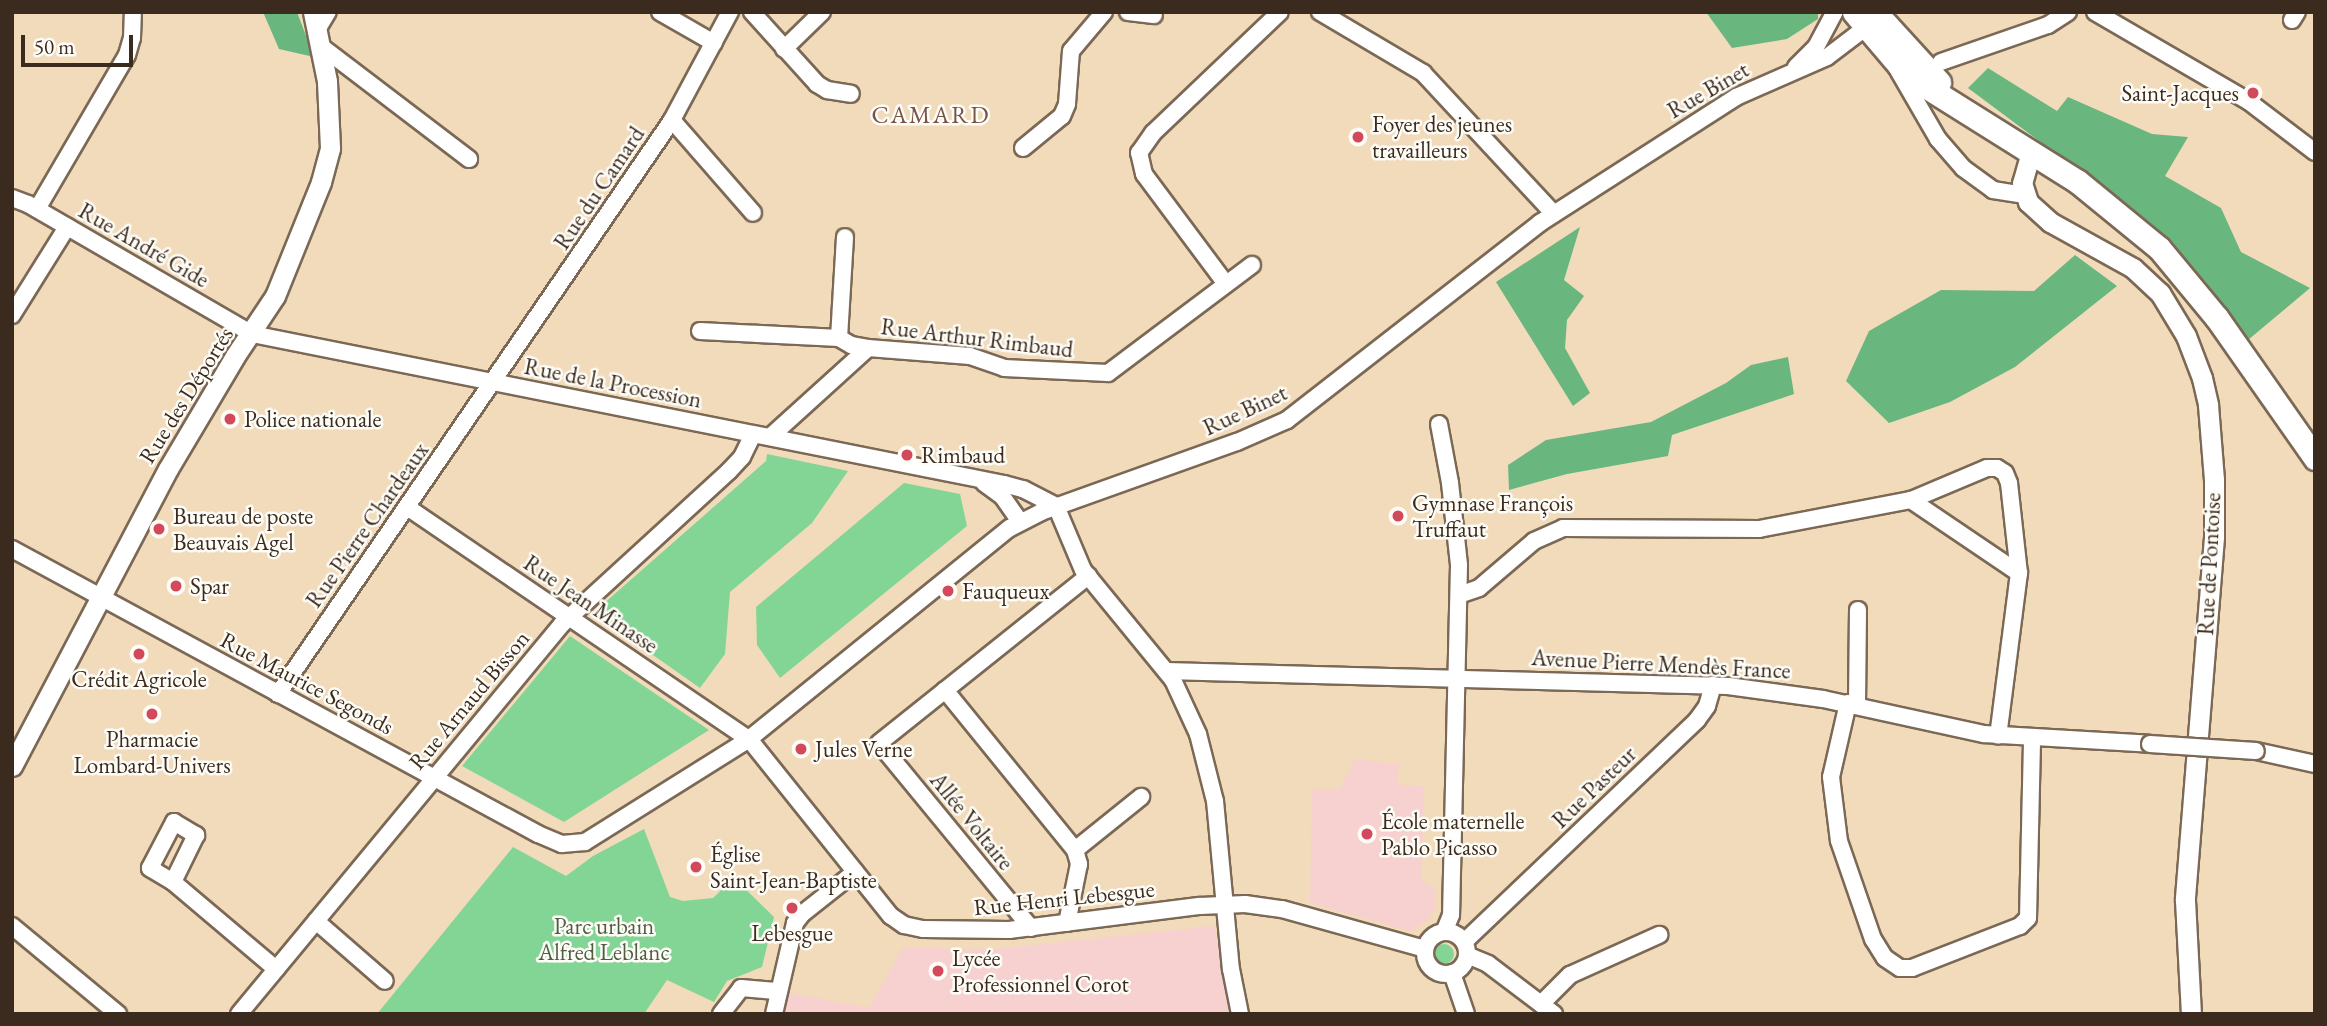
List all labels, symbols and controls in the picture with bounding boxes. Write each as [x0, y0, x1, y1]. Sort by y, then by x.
scale bar [24, 21, 136, 65]
text: 50 m [34, 33, 75, 60]
street label: Rue Binet [1662, 56, 1754, 124]
place label: Saint-Jacques [2121, 79, 2239, 107]
marker: Saint-Jacques [2245, 85, 2261, 101]
district label: CAMARD [872, 101, 990, 129]
place label: Foyer des jeunes travailleurs [1372, 110, 1512, 164]
street label: Rue du Camard [548, 121, 650, 255]
marker: Foyer des jeunes travailleurs [1350, 129, 1366, 145]
street label: Rue André Gide [74, 197, 214, 293]
street label: Rue Arthur Rimbaud [879, 313, 1075, 363]
street label: Rue des Déportés [133, 322, 239, 468]
street label: Rue de la Procession [522, 352, 704, 414]
street label: Rue Binet [1199, 379, 1291, 441]
place label: Police nationale [244, 405, 382, 433]
marker: Police nationale [222, 411, 238, 427]
street label: Rue Pierre Chardeaux [300, 437, 434, 613]
place label: Rimbaud [921, 441, 1005, 469]
marker: Rimbaud [899, 447, 915, 463]
place label: Gymnase François Truffaut [1412, 489, 1573, 543]
street label: Rue de Pontoise [2191, 492, 2227, 636]
place label: Bureau de poste Beauvais Agel [173, 502, 313, 556]
marker: Gymnase François Truffaut [1390, 508, 1406, 524]
marker: Bureau de poste Beauvais Agel [151, 521, 167, 537]
street label: Rue Jean Minasse [518, 549, 664, 659]
place label: Spar [190, 572, 229, 600]
place label: Fauqueux [962, 577, 1049, 605]
marker: Spar [168, 578, 184, 594]
marker: Fauqueux [940, 583, 956, 599]
street label: Rue Arnaud Bisson [403, 625, 535, 775]
street label: Rue Maurice Segonds [216, 626, 398, 740]
street label: Avenue Pierre Mendès France [1531, 643, 1791, 685]
marker: Crédit Agricole [131, 646, 147, 662]
place label: Crédit Agricole [71, 665, 207, 693]
marker: Pharmacie Lombard-Univers [144, 706, 160, 722]
place label: Pharmacie Lombard-Univers [73, 725, 231, 779]
place label: Jules Verne [815, 735, 912, 763]
street label: Rue Pasteur [1546, 740, 1642, 834]
marker: Jules Verne [793, 741, 809, 757]
street label: Allée Voltaire [924, 767, 1020, 875]
place label: École maternelle Pablo Picasso [1381, 807, 1524, 861]
marker: École maternelle Pablo Picasso [1359, 826, 1375, 842]
place label: Église Saint-Jean-Baptiste [710, 840, 877, 894]
marker: Église Saint-Jean-Baptiste [688, 859, 704, 875]
street label: Rue Henri Lebesgue [972, 875, 1156, 921]
marker: Lebesgue [784, 900, 800, 916]
park label: Parc urbain Alfred Leblanc [538, 912, 670, 966]
place label: Lebesgue [751, 919, 833, 947]
place label: Lycée Professionnel Corot [952, 944, 1129, 998]
marker: Lycée Professionnel Corot [930, 963, 946, 979]

